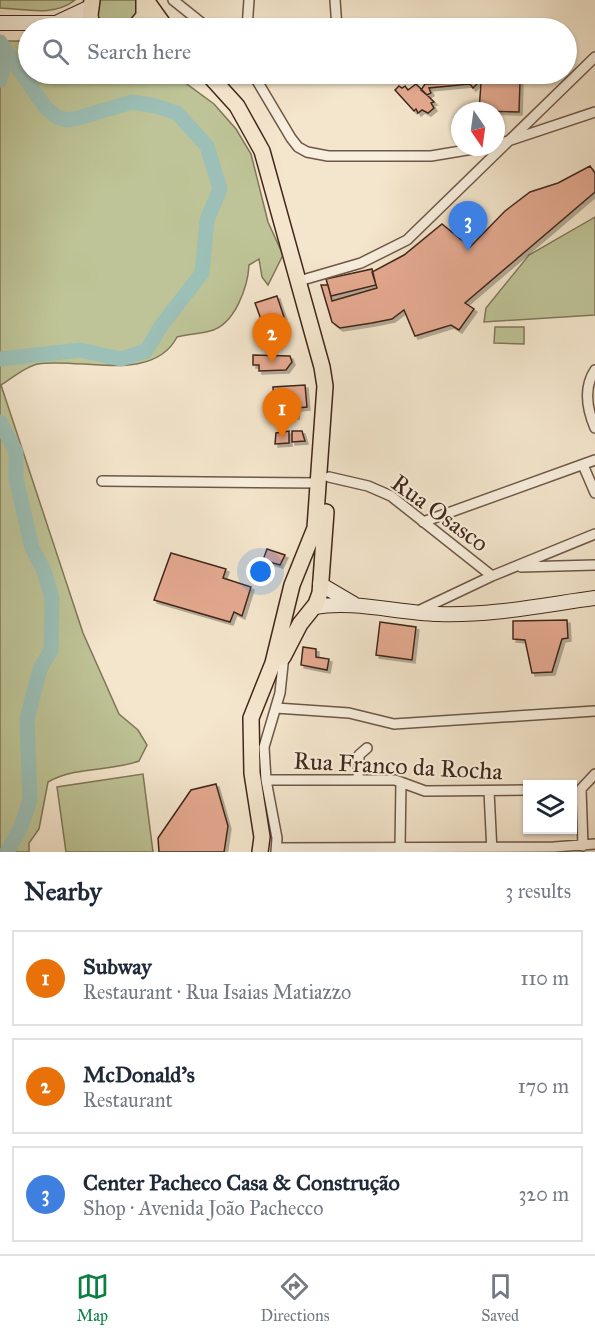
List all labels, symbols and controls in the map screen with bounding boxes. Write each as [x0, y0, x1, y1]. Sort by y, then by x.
search box [18, 18, 577, 84]
icon: search [39, 35, 72, 68]
text: Search here [87, 38, 191, 65]
north arrow [451, 102, 505, 156]
pin: 3 [448, 202, 488, 251]
pin: 2 [252, 314, 292, 363]
pin: 1 [262, 388, 302, 438]
street label: Rua Osasco [385, 468, 495, 558]
your location [246, 557, 275, 586]
street label: Rua Franco da Rocha [293, 746, 504, 787]
map controls [523, 780, 577, 834]
button: layers [523, 780, 577, 834]
text: Nearby [24, 875, 102, 907]
text: 3 results [505, 879, 571, 903]
text: Subway [83, 953, 152, 980]
text: 1 [42, 966, 49, 990]
text: 110 m [521, 966, 569, 990]
text: Restaurant · Rua Isaias Matiazzo [83, 980, 351, 1004]
text: McDonald's [83, 1061, 195, 1088]
text: 2 [41, 1074, 50, 1098]
text: 170 m [518, 1074, 569, 1098]
text: Restaurant [83, 1088, 173, 1112]
text: Center Pacheco Casa & Construção [83, 1169, 400, 1196]
text: 3 [42, 1182, 50, 1206]
text: 320 m [518, 1182, 569, 1206]
text: Shop · Avenida João Pachecco [83, 1196, 324, 1220]
tab: Map [76, 1270, 109, 1325]
tab: Directions [261, 1270, 329, 1325]
tab: Saved [481, 1270, 519, 1325]

